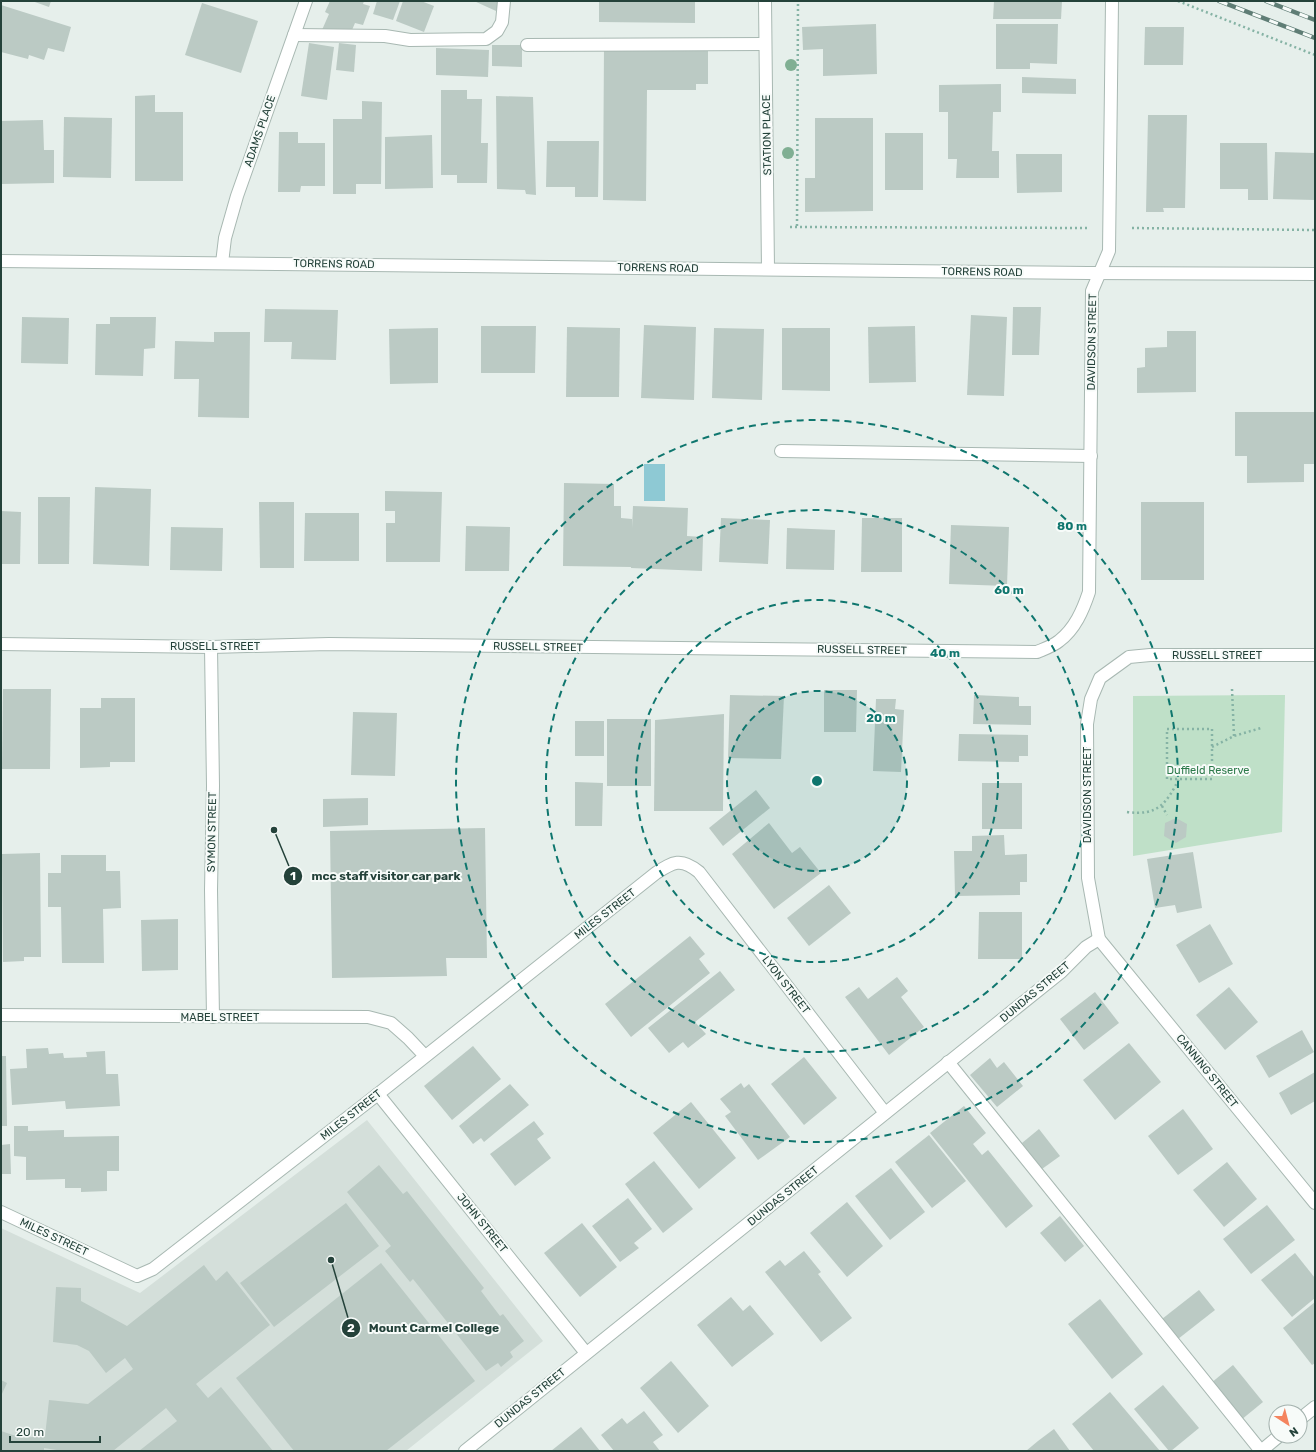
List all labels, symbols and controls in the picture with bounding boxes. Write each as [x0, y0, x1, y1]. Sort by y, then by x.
street label: ADAMS PLACE [242, 93, 278, 169]
street label: STATION PLACE [760, 94, 774, 175]
street label: TORRENS ROAD [293, 257, 375, 271]
street label: TORRENS ROAD [617, 261, 699, 275]
street label: TORRENS ROAD [941, 265, 1023, 279]
street label: DAVIDSON STREET [1085, 293, 1099, 390]
text: 80 m [1057, 519, 1087, 533]
text: 60 m [994, 583, 1024, 597]
street label: RUSSELL STREET [170, 640, 261, 653]
street label: RUSSELL STREET [493, 640, 584, 654]
street label: RUSSELL STREET [817, 643, 908, 657]
text: 40 m [930, 646, 960, 660]
street label: RUSSELL STREET [1172, 649, 1263, 662]
text: 20 m [866, 711, 896, 725]
street label: DAVIDSON STREET [1081, 746, 1094, 843]
park label: Duffield Reserve [1167, 764, 1250, 777]
centre of rings [810, 774, 824, 788]
street label: SYMON STREET [205, 791, 219, 872]
callout: mcc staff visitor car park [283, 864, 469, 888]
text: 1 [290, 869, 296, 883]
text: mcc staff visitor car park [311, 869, 461, 883]
street label: MILES STREET [572, 886, 639, 942]
street label: LYON STREET [759, 954, 813, 1017]
street label: DUNDAS STREET [997, 959, 1073, 1025]
street label: MABEL STREET [181, 1011, 260, 1024]
street label: CANNING STREET [1173, 1032, 1241, 1111]
street label: MILES STREET [318, 1087, 385, 1143]
street label: DUNDAS STREET [745, 1163, 821, 1228]
street label: JOHN STREET [454, 1191, 510, 1256]
street label: MILES STREET [18, 1215, 91, 1259]
callout: Mount Carmel College [341, 1316, 508, 1340]
text: 2 [347, 1321, 355, 1335]
text: Mount Carmel College [369, 1321, 499, 1335]
street label: DUNDAS STREET [492, 1365, 568, 1430]
north arrow [1268, 1404, 1308, 1444]
scale bar [10, 1418, 100, 1444]
text: N [1286, 1424, 1301, 1439]
text: 20 m [16, 1425, 44, 1439]

